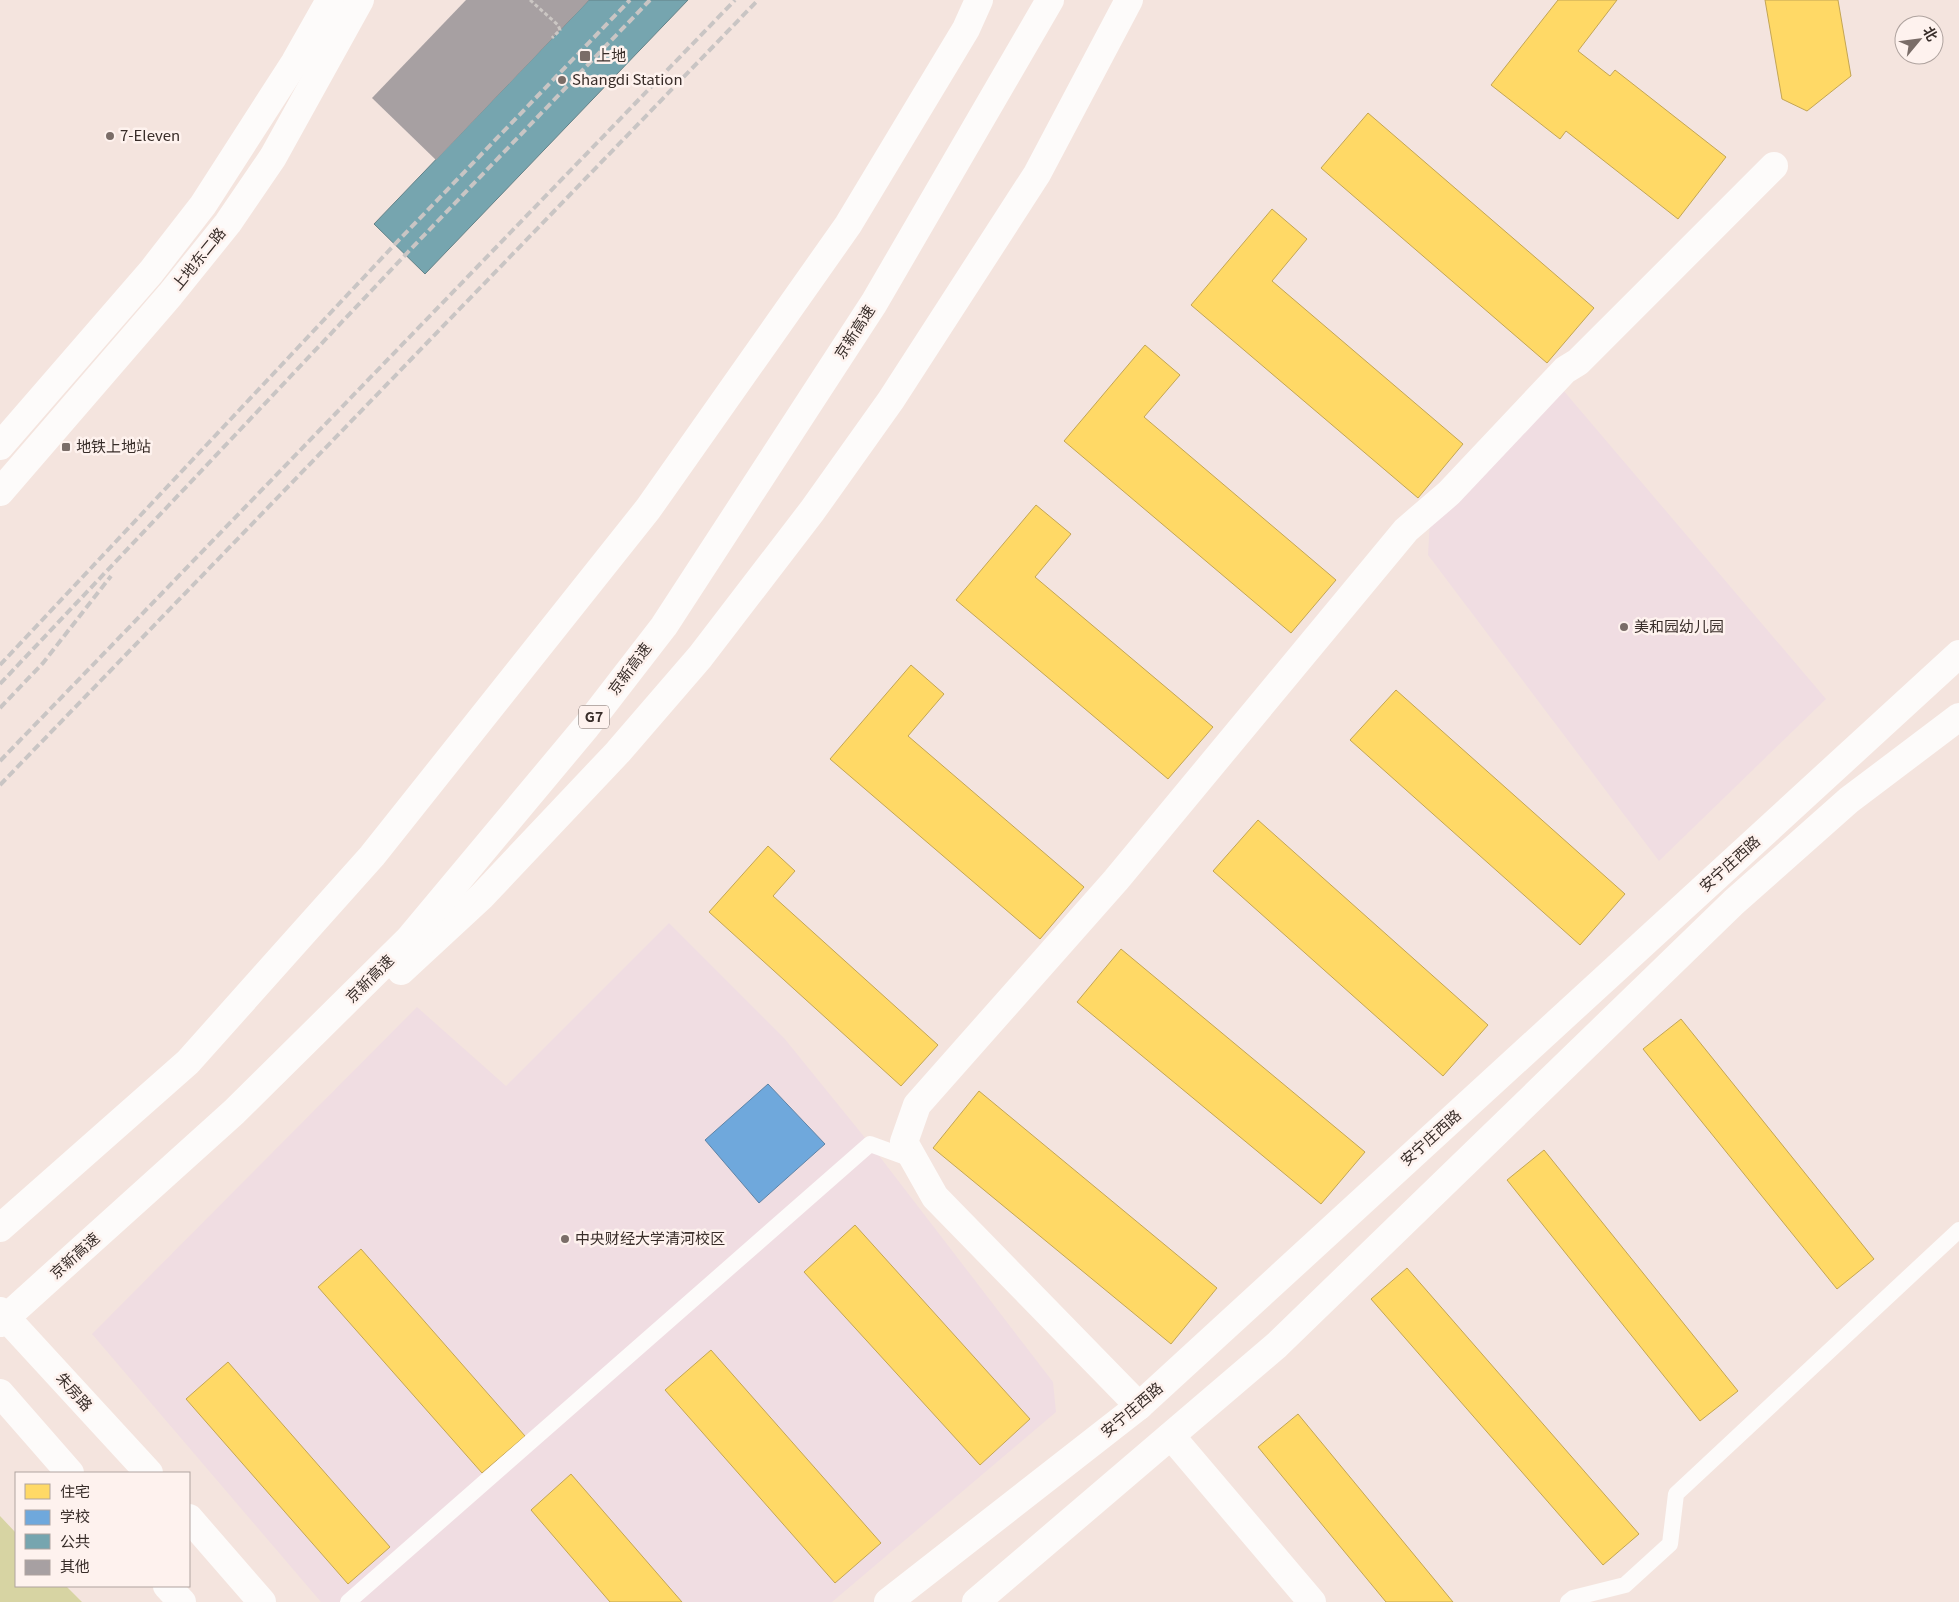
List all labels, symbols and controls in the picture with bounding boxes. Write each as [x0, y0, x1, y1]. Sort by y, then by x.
north arrow [1894, 15, 1944, 65]
text: 北 [1919, 22, 1943, 44]
place label: 上地 [596, 44, 626, 65]
marker: 上地 [578, 49, 592, 63]
place label: Shangdi Station [572, 68, 683, 89]
marker: Shangdi Station [556, 74, 568, 86]
place label: 7-Eleven [120, 124, 180, 145]
marker: 7-Eleven [104, 130, 116, 142]
street label: 上地东二路 [166, 222, 230, 294]
street label: 京新高速 [829, 300, 879, 362]
place label: 地铁上地站 [76, 435, 151, 456]
marker: 地铁上地站 [60, 441, 72, 453]
place label: 美和园幼儿园 [1634, 615, 1724, 636]
marker: 美和园幼儿园 [1618, 621, 1630, 633]
street label: 京新高速 [602, 638, 655, 698]
road number: G7 [579, 706, 609, 729]
street label: 安宁庄西路 [1694, 830, 1764, 896]
street label: 京新高速 [340, 949, 398, 1007]
street label: 安宁庄西路 [1395, 1104, 1465, 1170]
street label: 京新高速 [45, 1227, 103, 1283]
place label: 中央财经大学清河校区 [575, 1227, 725, 1248]
marker: 中央财经大学清河校区 [559, 1233, 571, 1245]
street label: 朱房路 [52, 1367, 98, 1415]
street label: 安宁庄西路 [1096, 1377, 1167, 1441]
legend [15, 1472, 190, 1587]
text: 住宅 [60, 1480, 90, 1501]
text: 学校 [60, 1505, 90, 1526]
text: 公共 [60, 1530, 90, 1551]
text: 其他 [60, 1555, 90, 1576]

